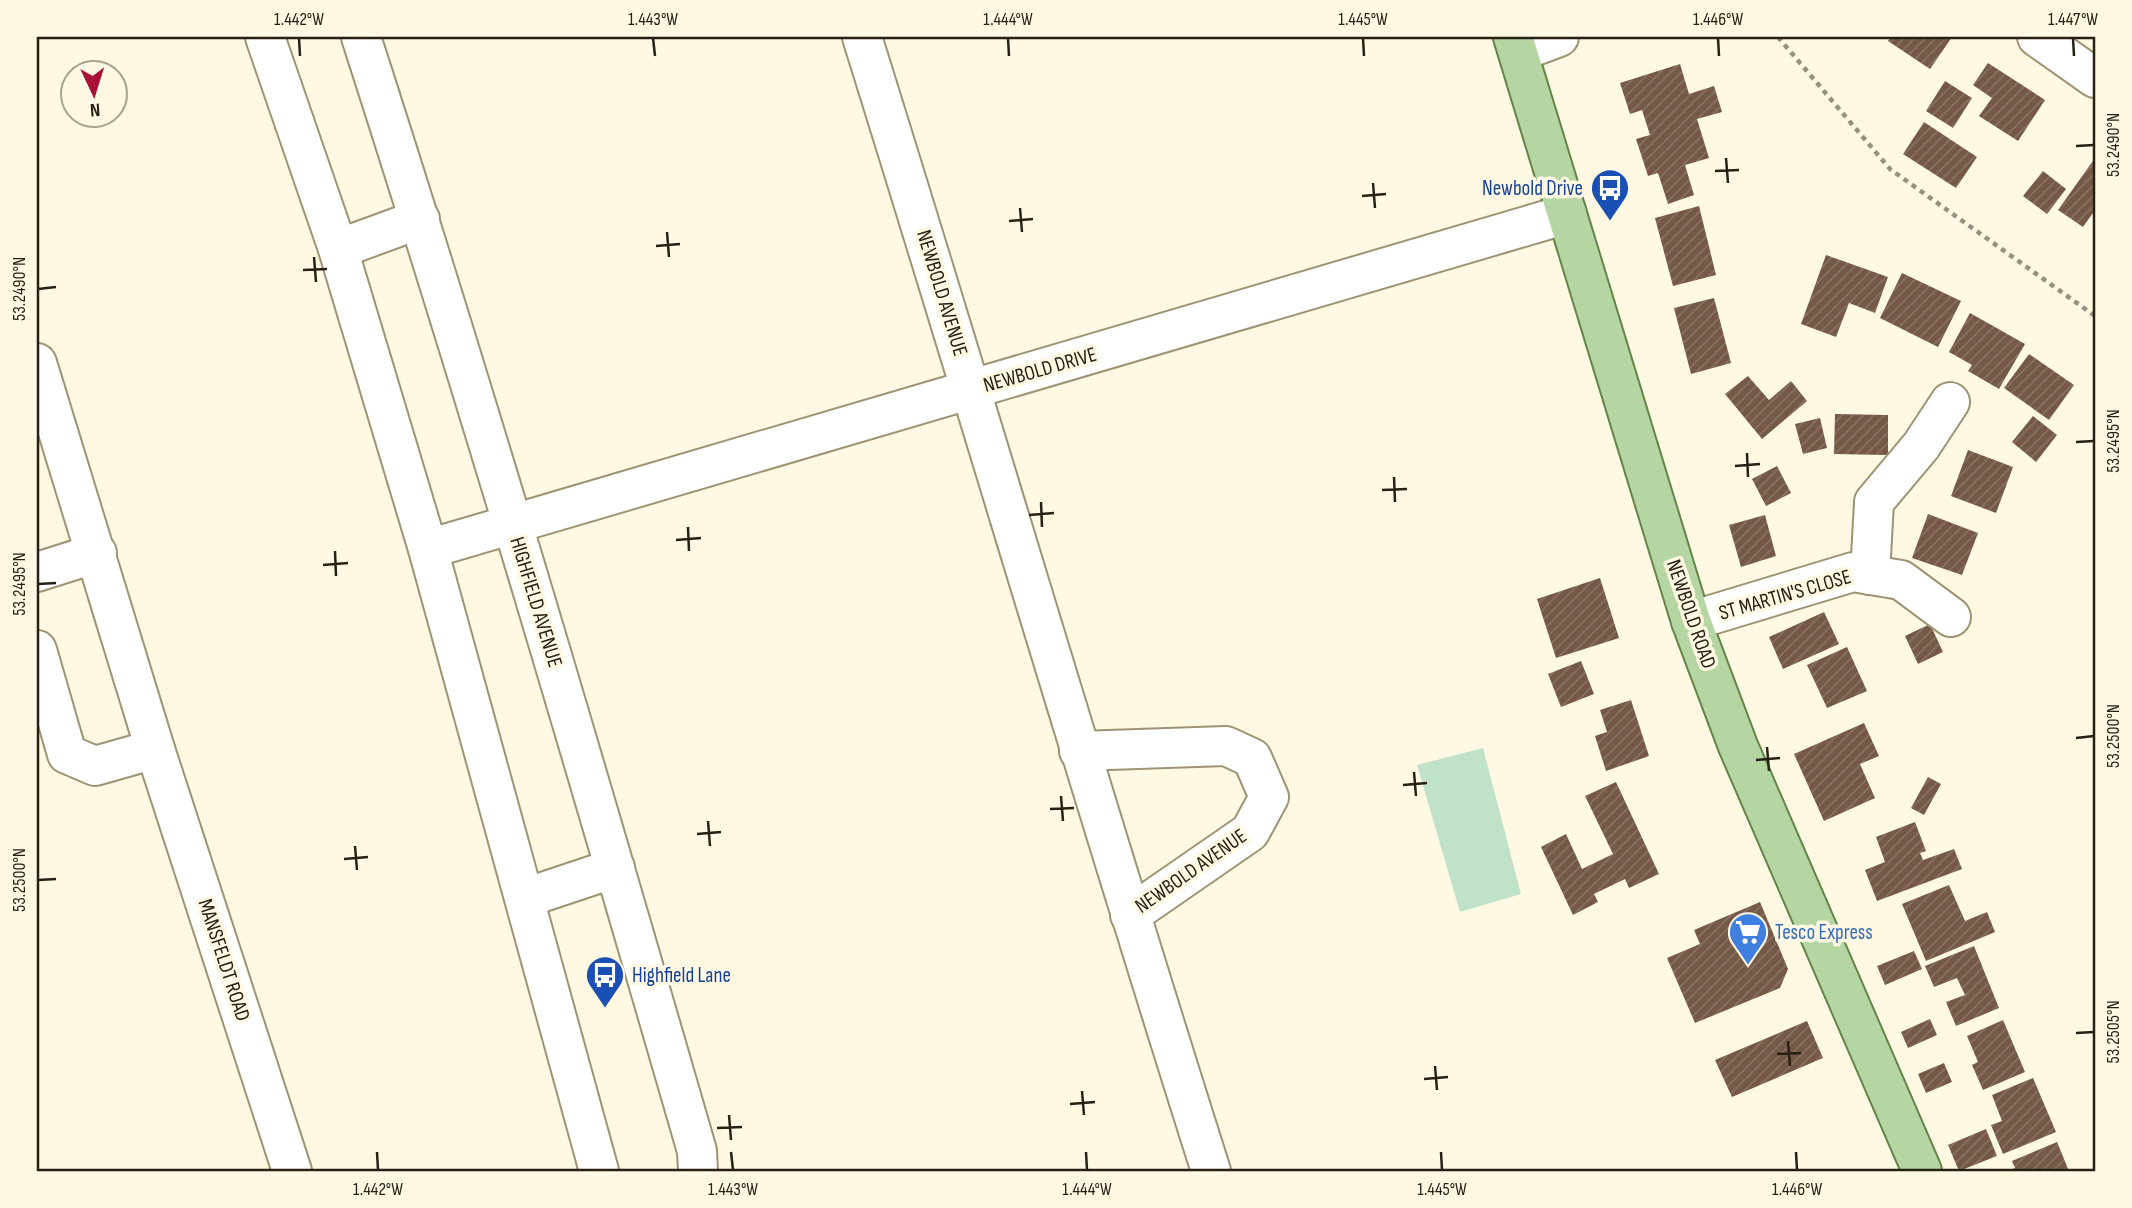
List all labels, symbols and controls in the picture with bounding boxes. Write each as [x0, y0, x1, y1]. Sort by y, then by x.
text: 1.442°W [274, 9, 324, 30]
text: 1.443°W [628, 9, 678, 30]
text: 1.444°W [983, 9, 1033, 30]
text: 1.445°W [1338, 9, 1388, 30]
text: 1.446°W [1693, 9, 1743, 30]
text: 1.447°W [2048, 9, 2098, 30]
north arrow [60, 60, 130, 130]
text: N [89, 98, 101, 121]
text: 53.2490°N [2103, 113, 2124, 177]
bus stop icon: Newbold Drive [1589, 167, 1631, 222]
place label: Newbold Drive [1482, 176, 1583, 201]
street label: NEWBOLD AVENUE [911, 227, 973, 359]
text: 53.2490°N [9, 257, 30, 321]
street label: NEWBOLD DRIVE [981, 342, 1099, 398]
text: 53.2495°N [2103, 409, 2124, 473]
street label: HIGHFIELD AVENUE [504, 534, 568, 670]
text: 53.2495°N [9, 552, 30, 616]
street label: NEWBOLD ROAD [1661, 556, 1721, 672]
street label: ST MARTIN'S CLOSE [1716, 564, 1854, 626]
text: 53.2500°N [2103, 704, 2124, 768]
street label: NEWBOLD AVENUE [1130, 823, 1252, 919]
text: 53.2500°N [9, 848, 30, 912]
street label: MANSFELDT ROAD [193, 896, 255, 1024]
supermarket icon: Tesco Express [1727, 911, 1769, 966]
place label: Tesco Express [1775, 920, 1873, 945]
bus stop icon: Highfield Lane [584, 954, 626, 1009]
place label: Highfield Lane [632, 963, 731, 988]
text: 53.2505°N [2103, 1000, 2124, 1064]
text: 1.442°W [353, 1179, 403, 1200]
text: 1.443°W [708, 1179, 758, 1200]
text: 1.444°W [1062, 1179, 1112, 1200]
text: 1.445°W [1417, 1179, 1467, 1200]
text: 1.446°W [1772, 1179, 1822, 1200]

